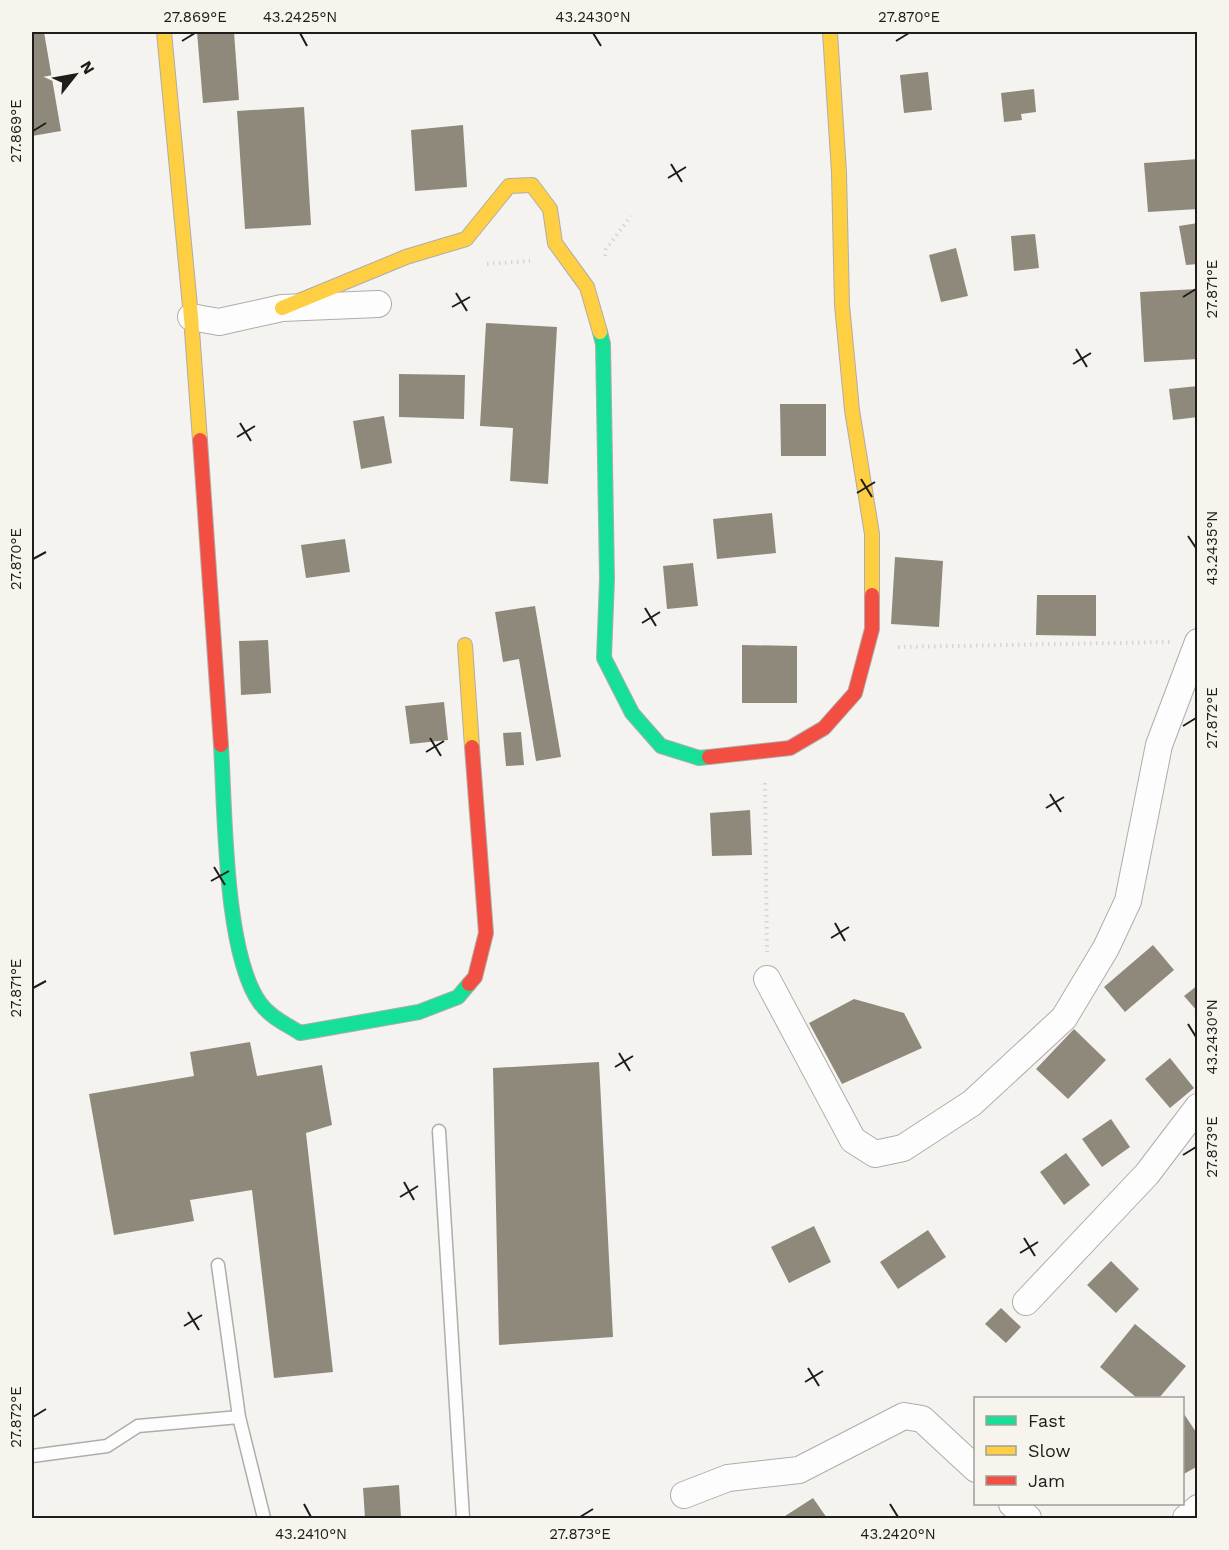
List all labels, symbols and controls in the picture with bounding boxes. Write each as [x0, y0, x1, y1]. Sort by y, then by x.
text: 27.869°E [163, 8, 227, 26]
text: 43.2425°N [263, 8, 337, 26]
text: 43.2430°N [555, 8, 631, 26]
text: 27.870°E [878, 8, 940, 26]
north arrow [45, 45, 105, 105]
text: N [76, 58, 99, 78]
text: 27.869°E [7, 99, 25, 163]
text: 27.871°E [1203, 260, 1221, 318]
text: 43.2435°N [1203, 511, 1221, 585]
text: 27.870°E [7, 528, 25, 590]
text: 27.872°E [1203, 687, 1221, 749]
text: 27.871°E [7, 959, 25, 1017]
text: 43.2430°N [1203, 999, 1221, 1075]
text: 27.873°E [1203, 1116, 1221, 1178]
text: 27.872°E [7, 1386, 25, 1448]
legend [974, 1397, 1184, 1505]
text: Fast [1028, 1410, 1066, 1431]
text: Slow [1028, 1440, 1071, 1461]
text: Jam [1028, 1470, 1065, 1491]
text: 43.2410°N [275, 1525, 347, 1543]
text: 27.873°E [549, 1525, 611, 1543]
text: 43.2420°N [860, 1525, 936, 1543]

